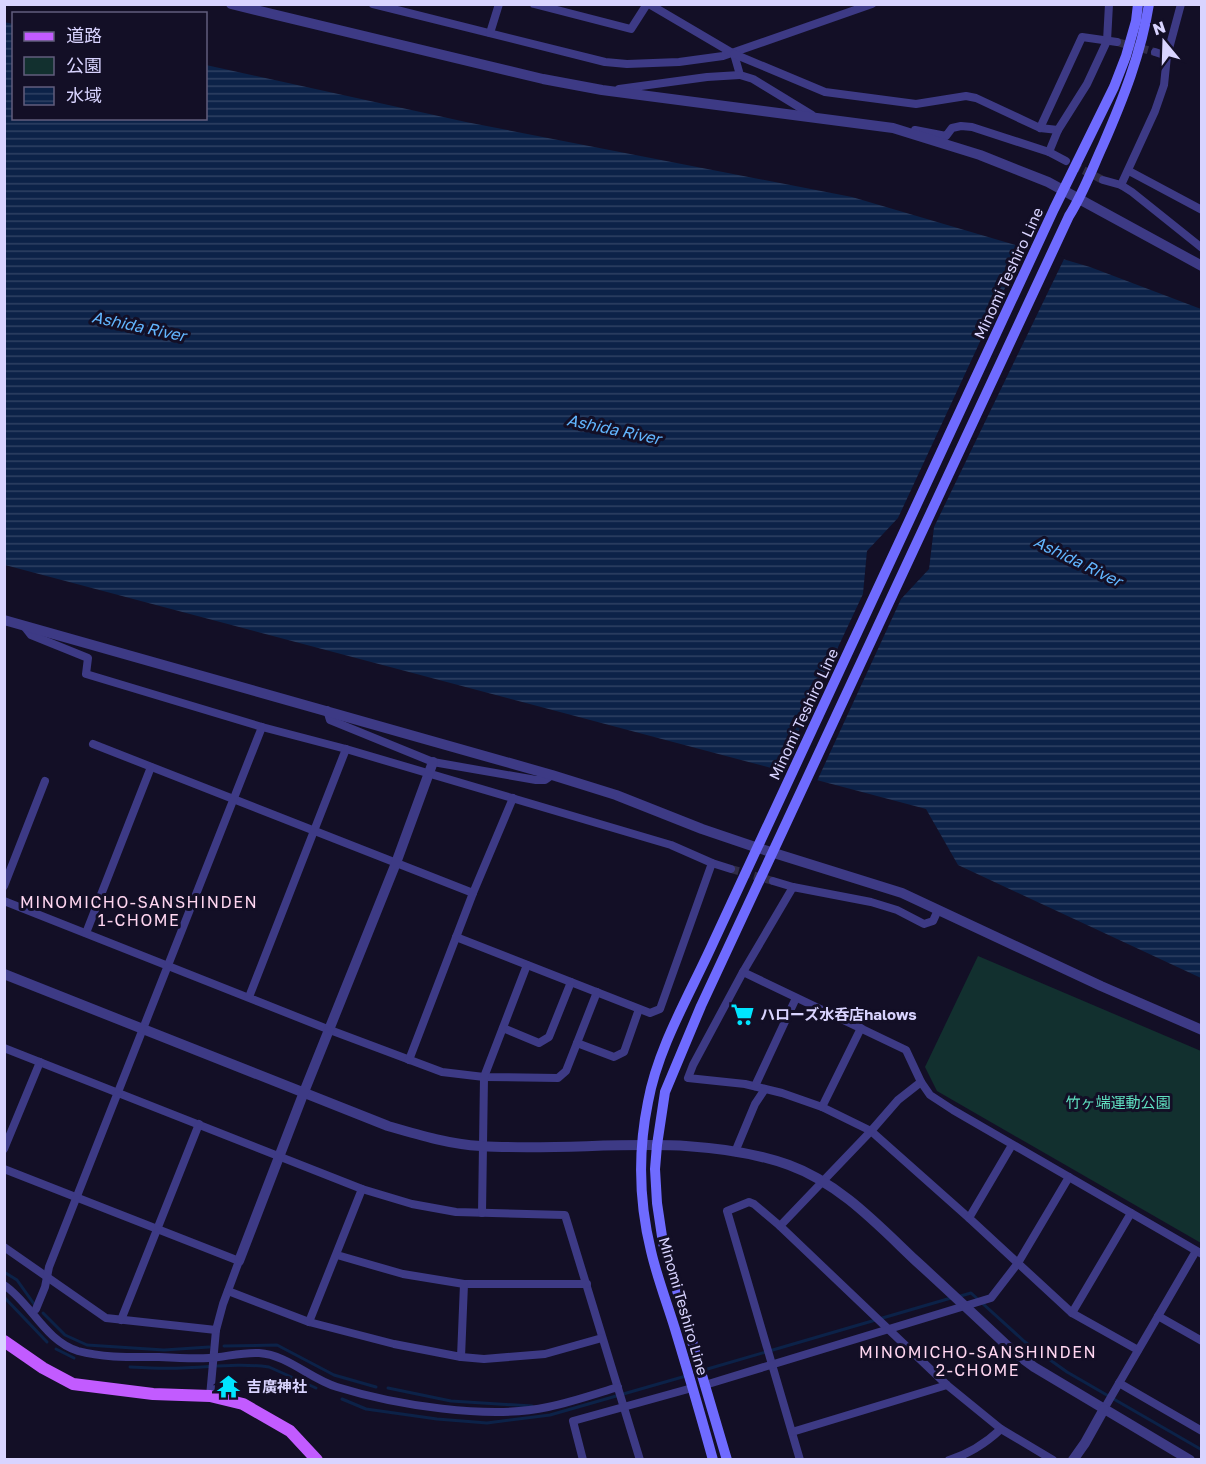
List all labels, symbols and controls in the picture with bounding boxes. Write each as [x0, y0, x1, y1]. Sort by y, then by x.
legend [12, 12, 207, 120]
north arrow [1134, 12, 1194, 72]
text: N [1150, 16, 1168, 39]
text: 道路 [66, 24, 102, 46]
text: 公園 [66, 54, 102, 76]
text: 水域 [66, 84, 102, 106]
street label: Minomi Teshiro Line [970, 204, 1046, 342]
water label: Ashida River [90, 306, 190, 346]
water label: Ashida River [565, 409, 665, 449]
water label: Ashida River [1031, 531, 1128, 592]
street label: Minomi Teshiro Line [765, 645, 841, 783]
district label: MINOMICHO-SANSHINDEN 1-CHOME [20, 892, 258, 930]
supermarket icon: ハローズ水呑店halows [729, 1001, 755, 1027]
place label: ハローズ水呑店halows [760, 1005, 917, 1023]
park label: 竹ヶ端運動公園 [1065, 1093, 1171, 1111]
street label: Minomi Teshiro Line [656, 1235, 712, 1377]
district label: MINOMICHO-SANSHINDEN 2-CHOME [859, 1342, 1097, 1380]
temple icon: 吉廣神社 [216, 1373, 242, 1399]
place label: 吉廣神社 [247, 1377, 307, 1395]

